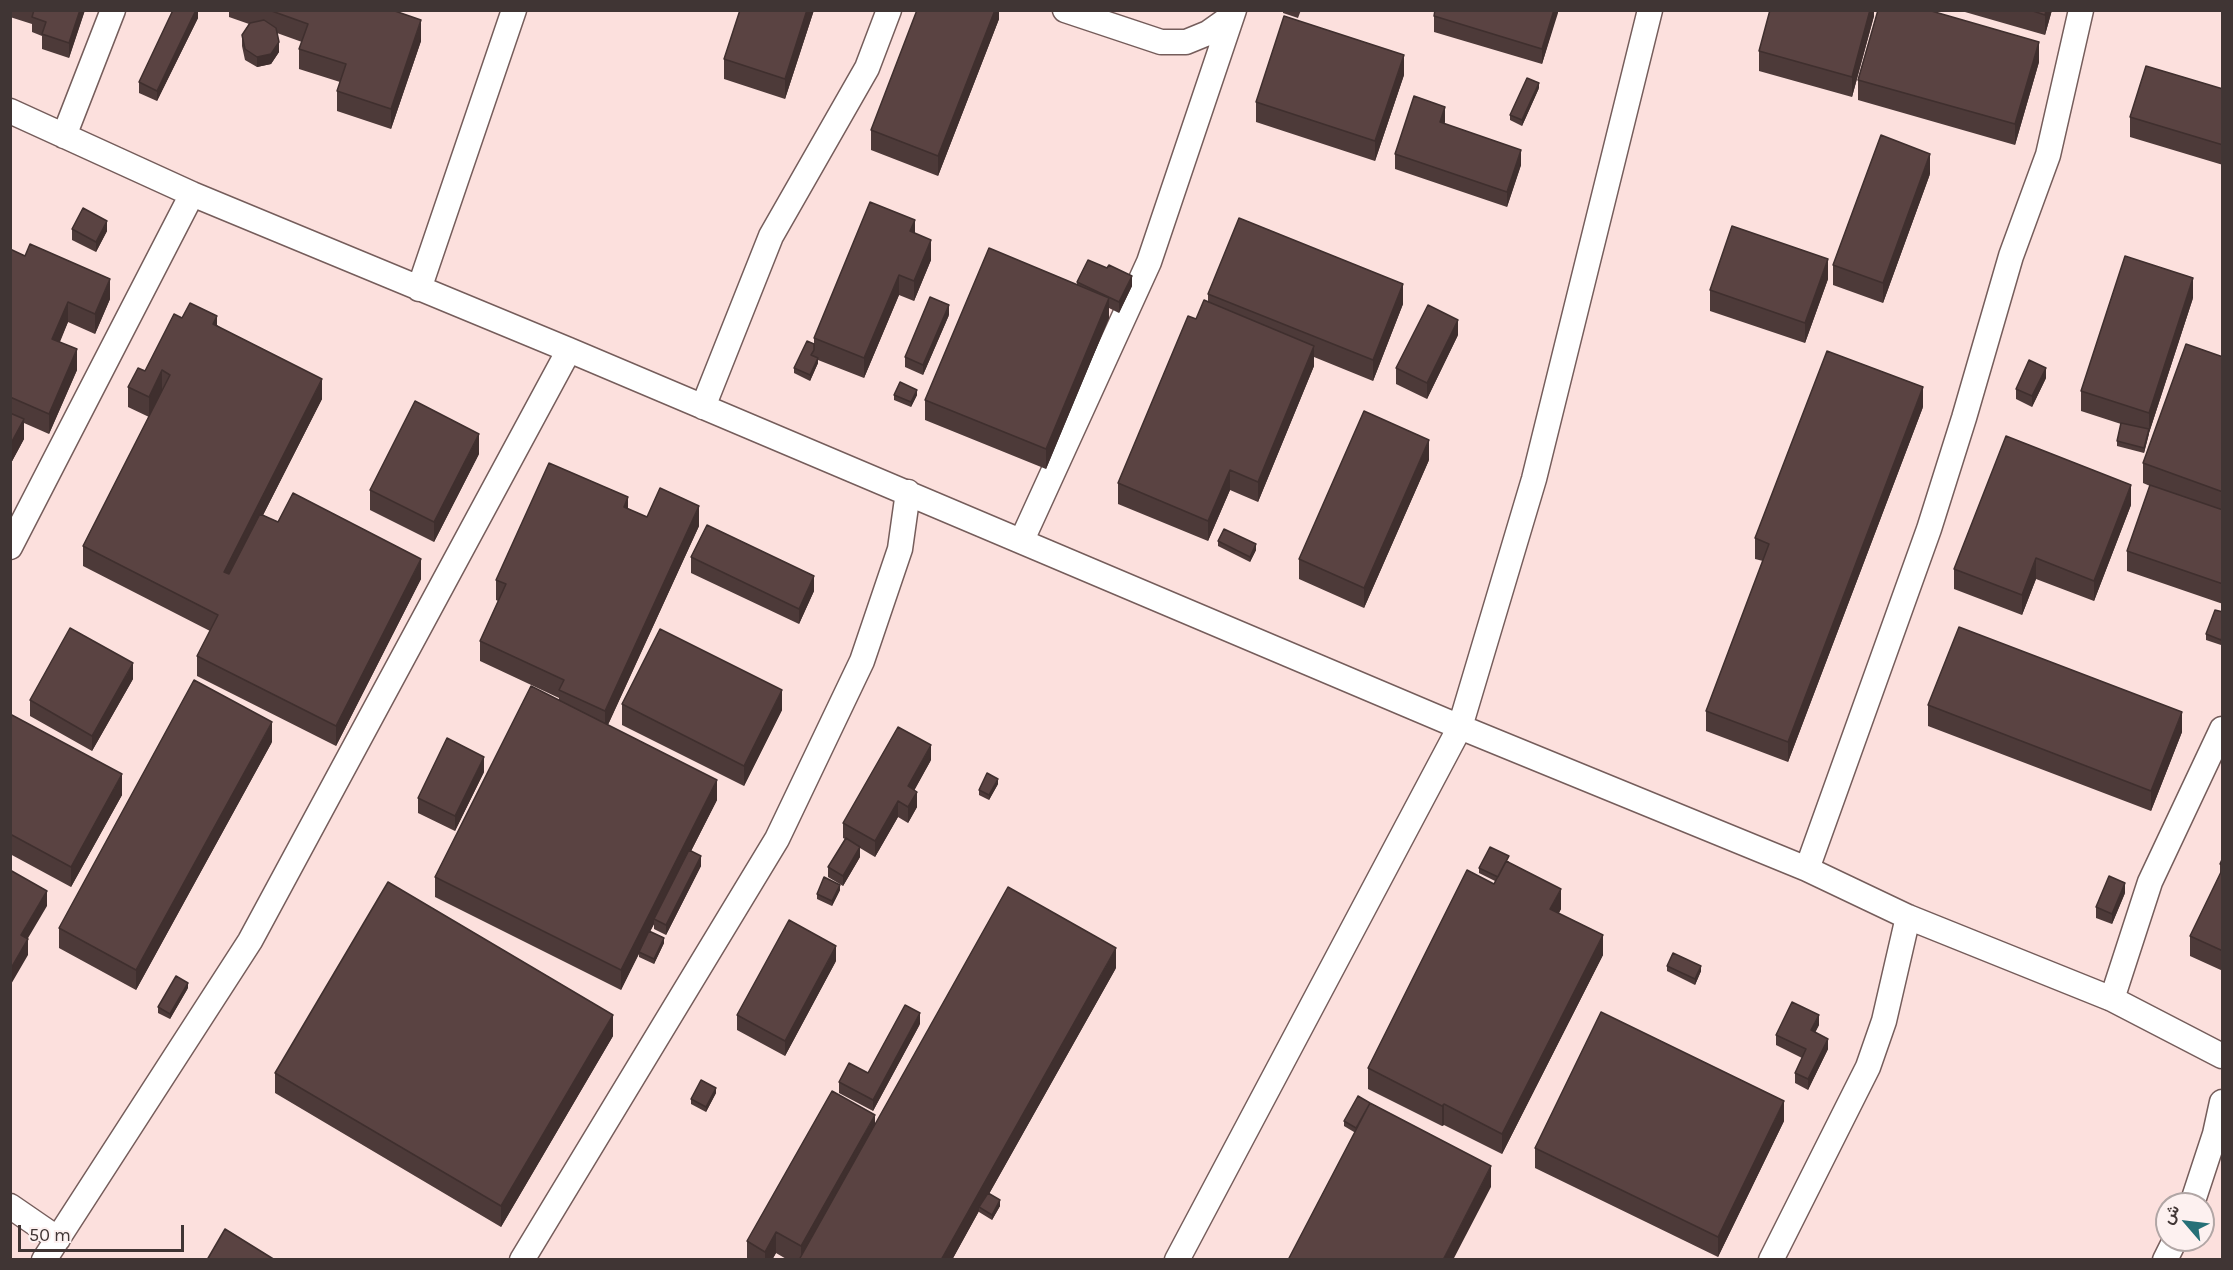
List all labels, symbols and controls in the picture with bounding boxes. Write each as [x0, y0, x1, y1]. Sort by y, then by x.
north arrow [2155, 1192, 2215, 1252]
text: ش [2158, 1201, 2183, 1227]
scale bar [21, 1213, 188, 1251]
text: 50 m [29, 1224, 71, 1246]

